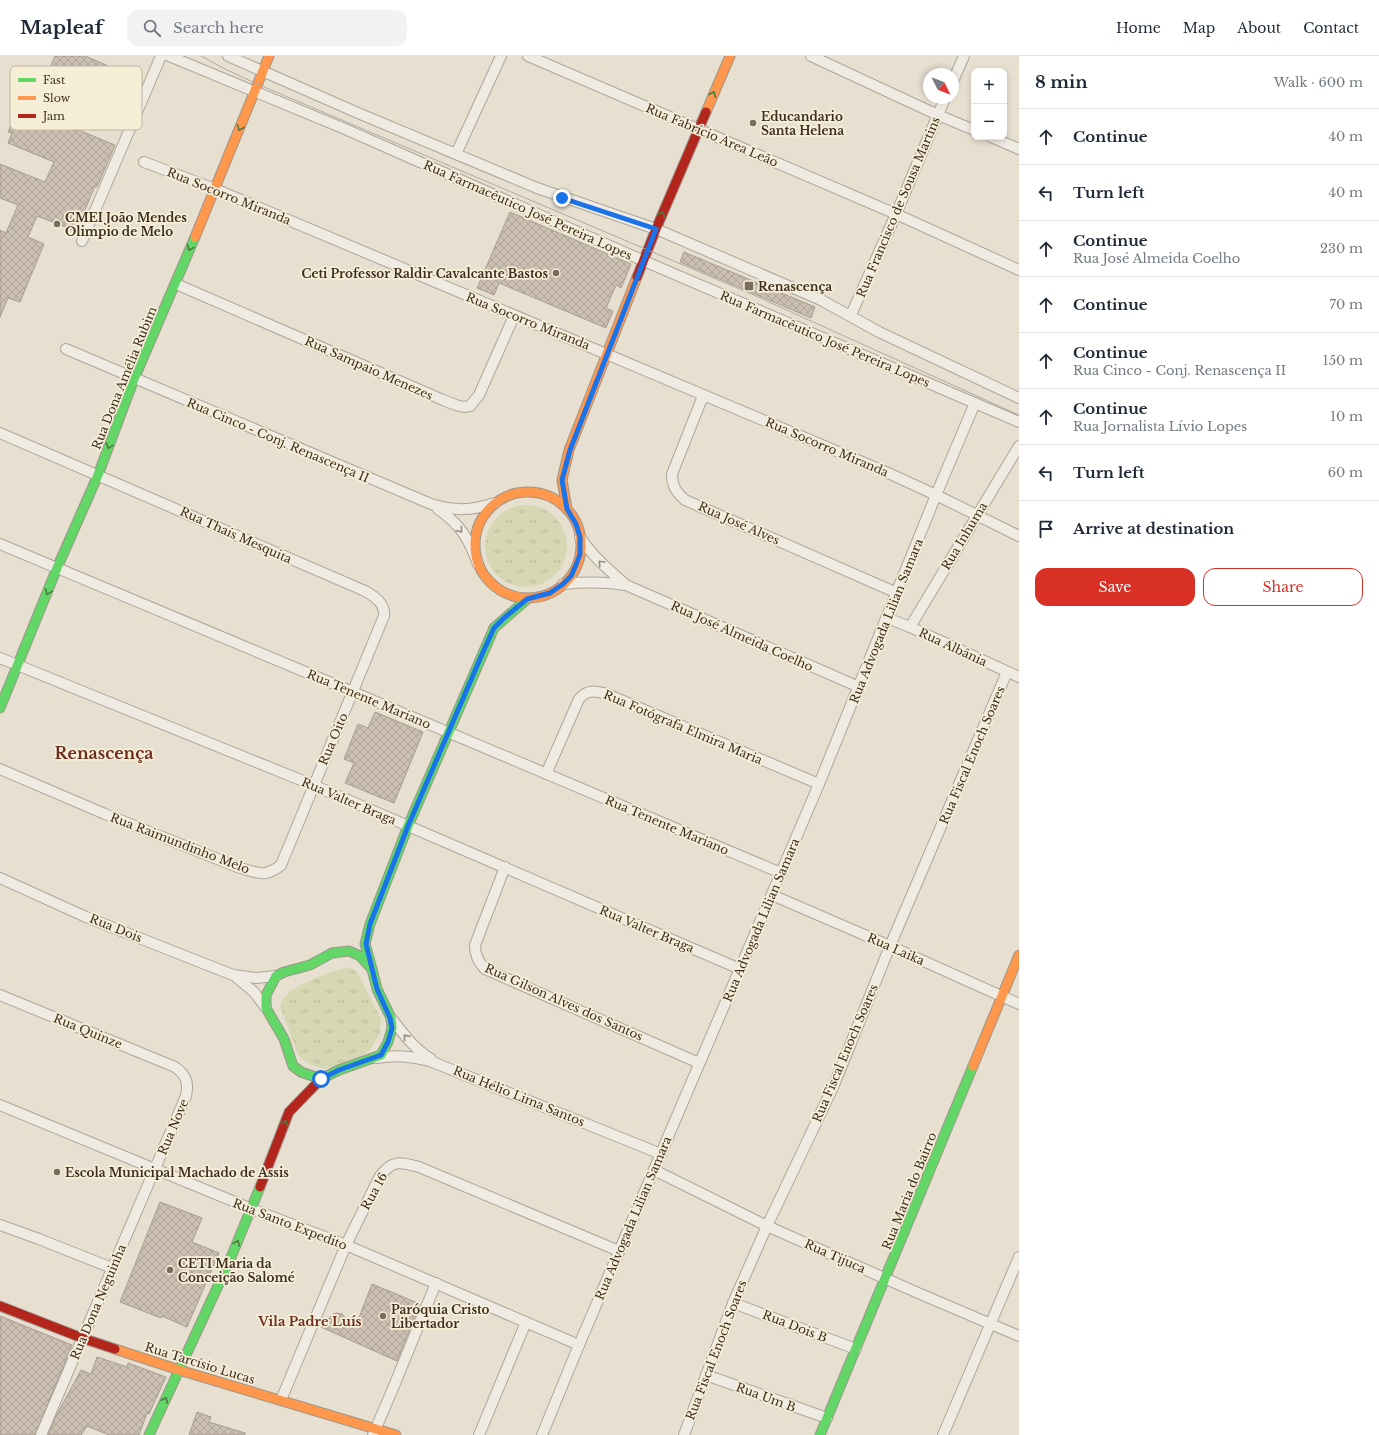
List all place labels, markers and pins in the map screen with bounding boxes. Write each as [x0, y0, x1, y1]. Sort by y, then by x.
place label: Educandario Santa Helena [761, 109, 844, 138]
marker: Educandario Santa Helena [748, 118, 758, 128]
place label: CMEI João Mendes Olimpio de Melo [65, 210, 187, 239]
marker: CMEI João Mendes Olimpio de Melo [52, 219, 62, 229]
place label: Ceti Professor Raldir Cavalcante Bastos [302, 266, 548, 281]
marker: Ceti Professor Raldir Cavalcante Bastos [551, 268, 561, 278]
place label: Renascença [758, 279, 832, 294]
marker: Renascença [743, 280, 755, 292]
place label: Escola Municipal Machado de Assis [65, 1165, 289, 1180]
marker: Escola Municipal Machado de Assis [52, 1167, 62, 1177]
place label: CETI Maria da Conceição Salomé [178, 1256, 295, 1285]
marker: CETI Maria da Conceição Salomé [165, 1265, 175, 1275]
place label: Paróquia Cristo Libertador [391, 1302, 490, 1331]
marker: Paróquia Cristo Libertador [378, 1311, 388, 1321]

